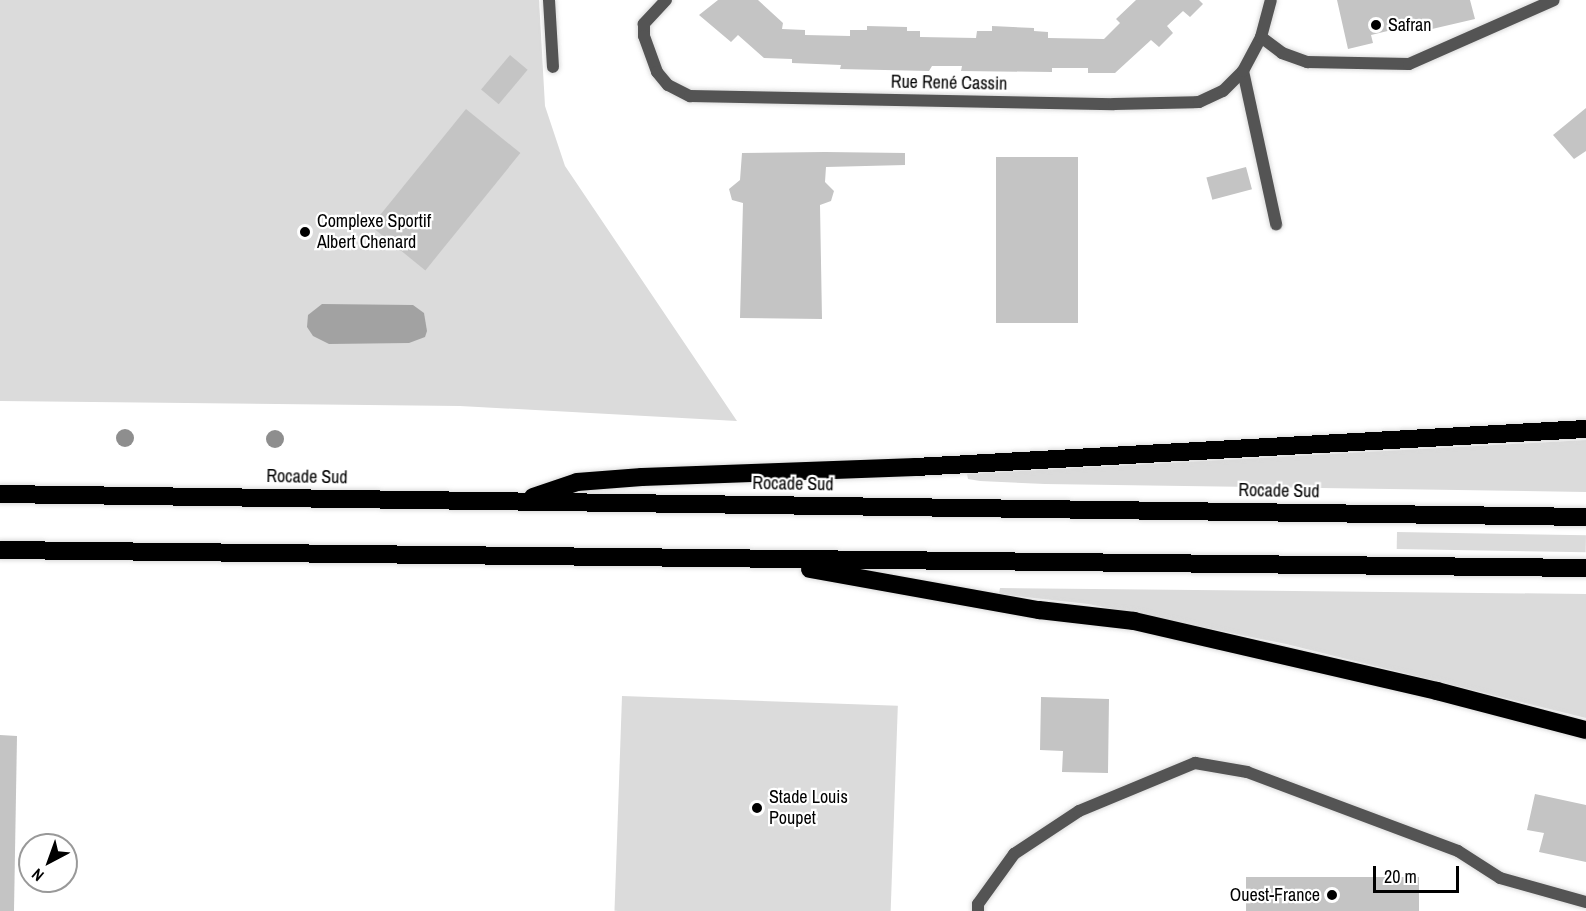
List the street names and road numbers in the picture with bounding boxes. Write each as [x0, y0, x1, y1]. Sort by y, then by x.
street label: Rue René Cassin [891, 71, 1007, 95]
street label: Rocade Sud [266, 465, 348, 489]
street label: Rocade Sud [752, 472, 834, 496]
street label: Rocade Sud [1238, 479, 1320, 503]

